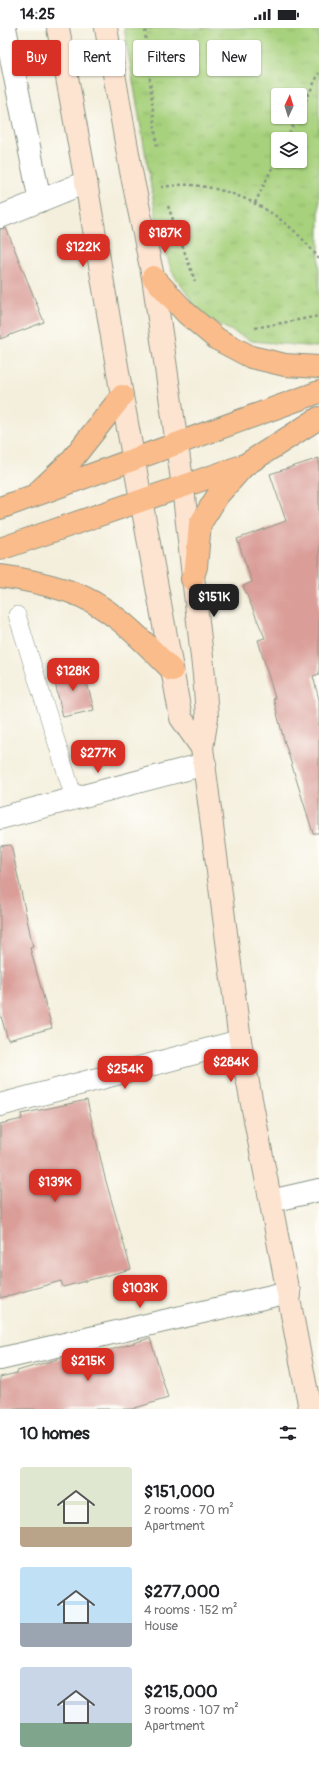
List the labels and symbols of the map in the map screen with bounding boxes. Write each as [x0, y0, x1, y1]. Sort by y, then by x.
north arrow [271, 88, 307, 124]
pin: $187K [137, 220, 193, 254]
pin: $122K [55, 234, 111, 268]
pin: $151K [186, 584, 242, 618]
pin: $128K [45, 658, 101, 692]
pin: $277K [70, 740, 126, 774]
pin: $284K [203, 1049, 259, 1083]
pin: $254K [97, 1056, 153, 1090]
pin: $139K [27, 1169, 83, 1203]
pin: $103K [112, 1275, 168, 1309]
pin: $215K [60, 1348, 116, 1382]

